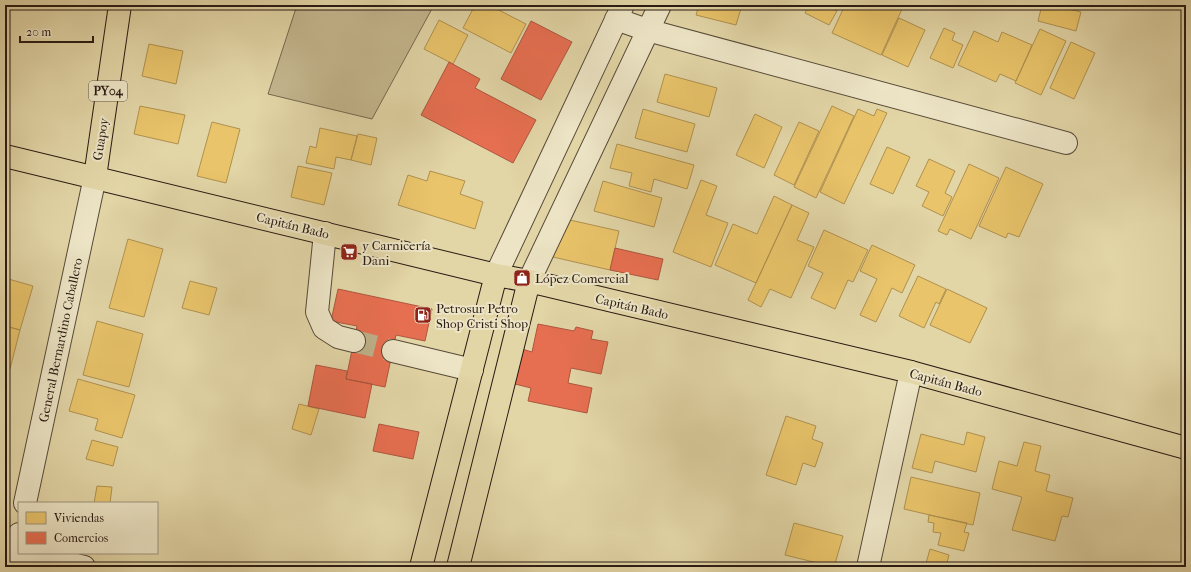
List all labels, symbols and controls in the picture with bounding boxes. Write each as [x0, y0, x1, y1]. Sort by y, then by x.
scale bar [20, 18, 93, 44]
text: 20 m [26, 25, 51, 39]
road number: PY04 [89, 81, 127, 101]
street label: Guapoy [90, 116, 111, 161]
street label: Capitán Bado [255, 209, 331, 242]
place label: y Carnicería Dani [362, 238, 432, 268]
supermarket icon: y Carnicería Dani [339, 242, 359, 262]
street label: General Bernardino Caballero [36, 256, 85, 424]
shop icon: López Comercial [512, 268, 532, 288]
place label: López Comercial [535, 271, 629, 286]
street label: Capitán Bado [594, 291, 670, 322]
place label: Petrosur Petro Shop Cristi Shop [436, 301, 528, 331]
fuel station icon: Petrosur Petro Shop Cristi Shop [413, 305, 433, 325]
street label: Capitán Bado [908, 366, 984, 399]
legend [18, 502, 158, 554]
text: Viviendas [53, 511, 105, 525]
text: Comercios [54, 531, 109, 545]

